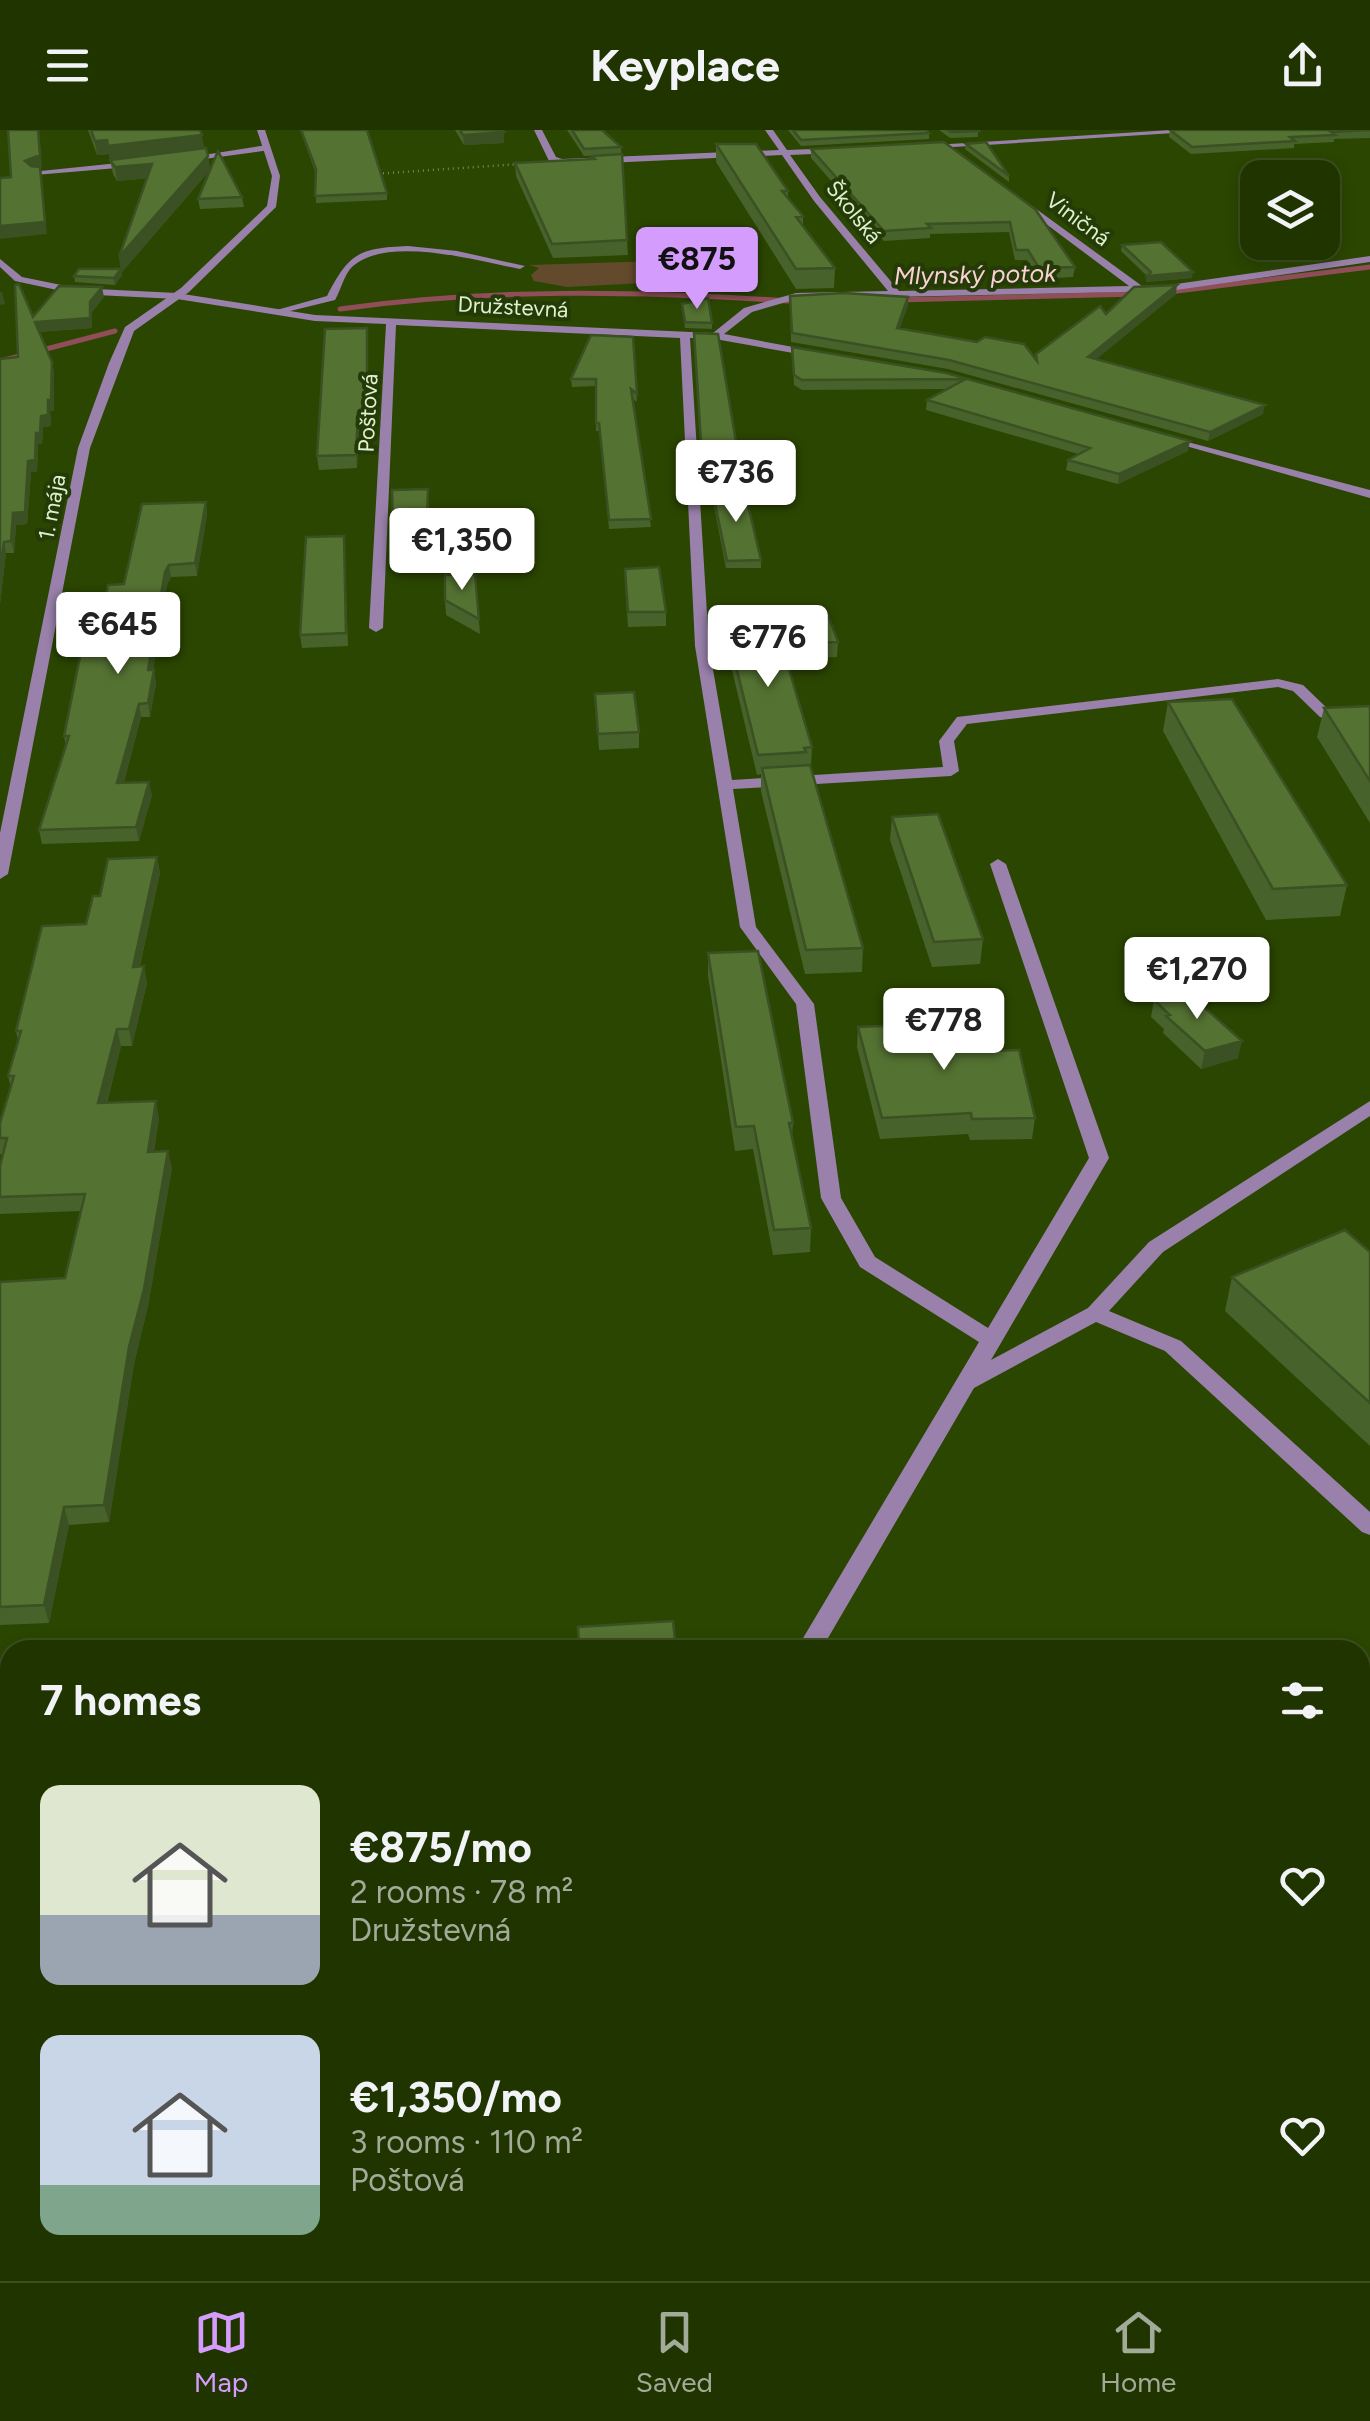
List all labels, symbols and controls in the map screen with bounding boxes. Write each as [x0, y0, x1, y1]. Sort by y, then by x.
icon: menu [40, 38, 95, 93]
text: Keyplace [590, 38, 780, 92]
icon: share [1275, 38, 1330, 93]
map controls [1240, 160, 1340, 260]
button: layers [1240, 160, 1340, 260]
street label: Školská [820, 175, 888, 249]
street label: Viničná [1041, 186, 1115, 252]
pin: €875 [638, 227, 756, 312]
text: €875 [658, 240, 736, 278]
water label: Mlynský potok [893, 258, 1057, 290]
street label: Družstevná [457, 291, 569, 323]
street label: Poštová [352, 373, 384, 453]
pin: €736 [677, 440, 795, 525]
text: €736 [698, 453, 774, 491]
street label: 1. mája [32, 472, 72, 542]
pin: €1,350 [381, 508, 543, 593]
text: €1,350 [411, 521, 513, 559]
pin: €645 [59, 592, 177, 677]
text: €645 [78, 605, 158, 643]
pin: €776 [709, 605, 827, 690]
text: €776 [730, 618, 806, 656]
pin: €1,270 [1116, 937, 1278, 1022]
text: €1,270 [1146, 950, 1248, 988]
pin: €778 [885, 988, 1003, 1073]
text: €778 [905, 1001, 983, 1039]
icon: filters [1275, 1673, 1330, 1728]
text: 7 homes [40, 1675, 201, 1726]
text: €875/mo [350, 1822, 532, 1873]
icon: home [120, 1825, 240, 1945]
icon: heart [1275, 1858, 1330, 1913]
text: 2 rooms · 78 m² [350, 1873, 573, 1911]
text: Družstevná [350, 1911, 511, 1949]
text: €1,350/mo [350, 2072, 562, 2123]
icon: home [120, 2075, 240, 2195]
icon: heart [1275, 2108, 1330, 2163]
text: 3 rooms · 110 m² [350, 2123, 583, 2161]
text: Poštová [350, 2161, 465, 2199]
tab: Map [194, 2305, 249, 2399]
tab: Saved [636, 2305, 713, 2399]
tab: Home [1100, 2305, 1176, 2399]

